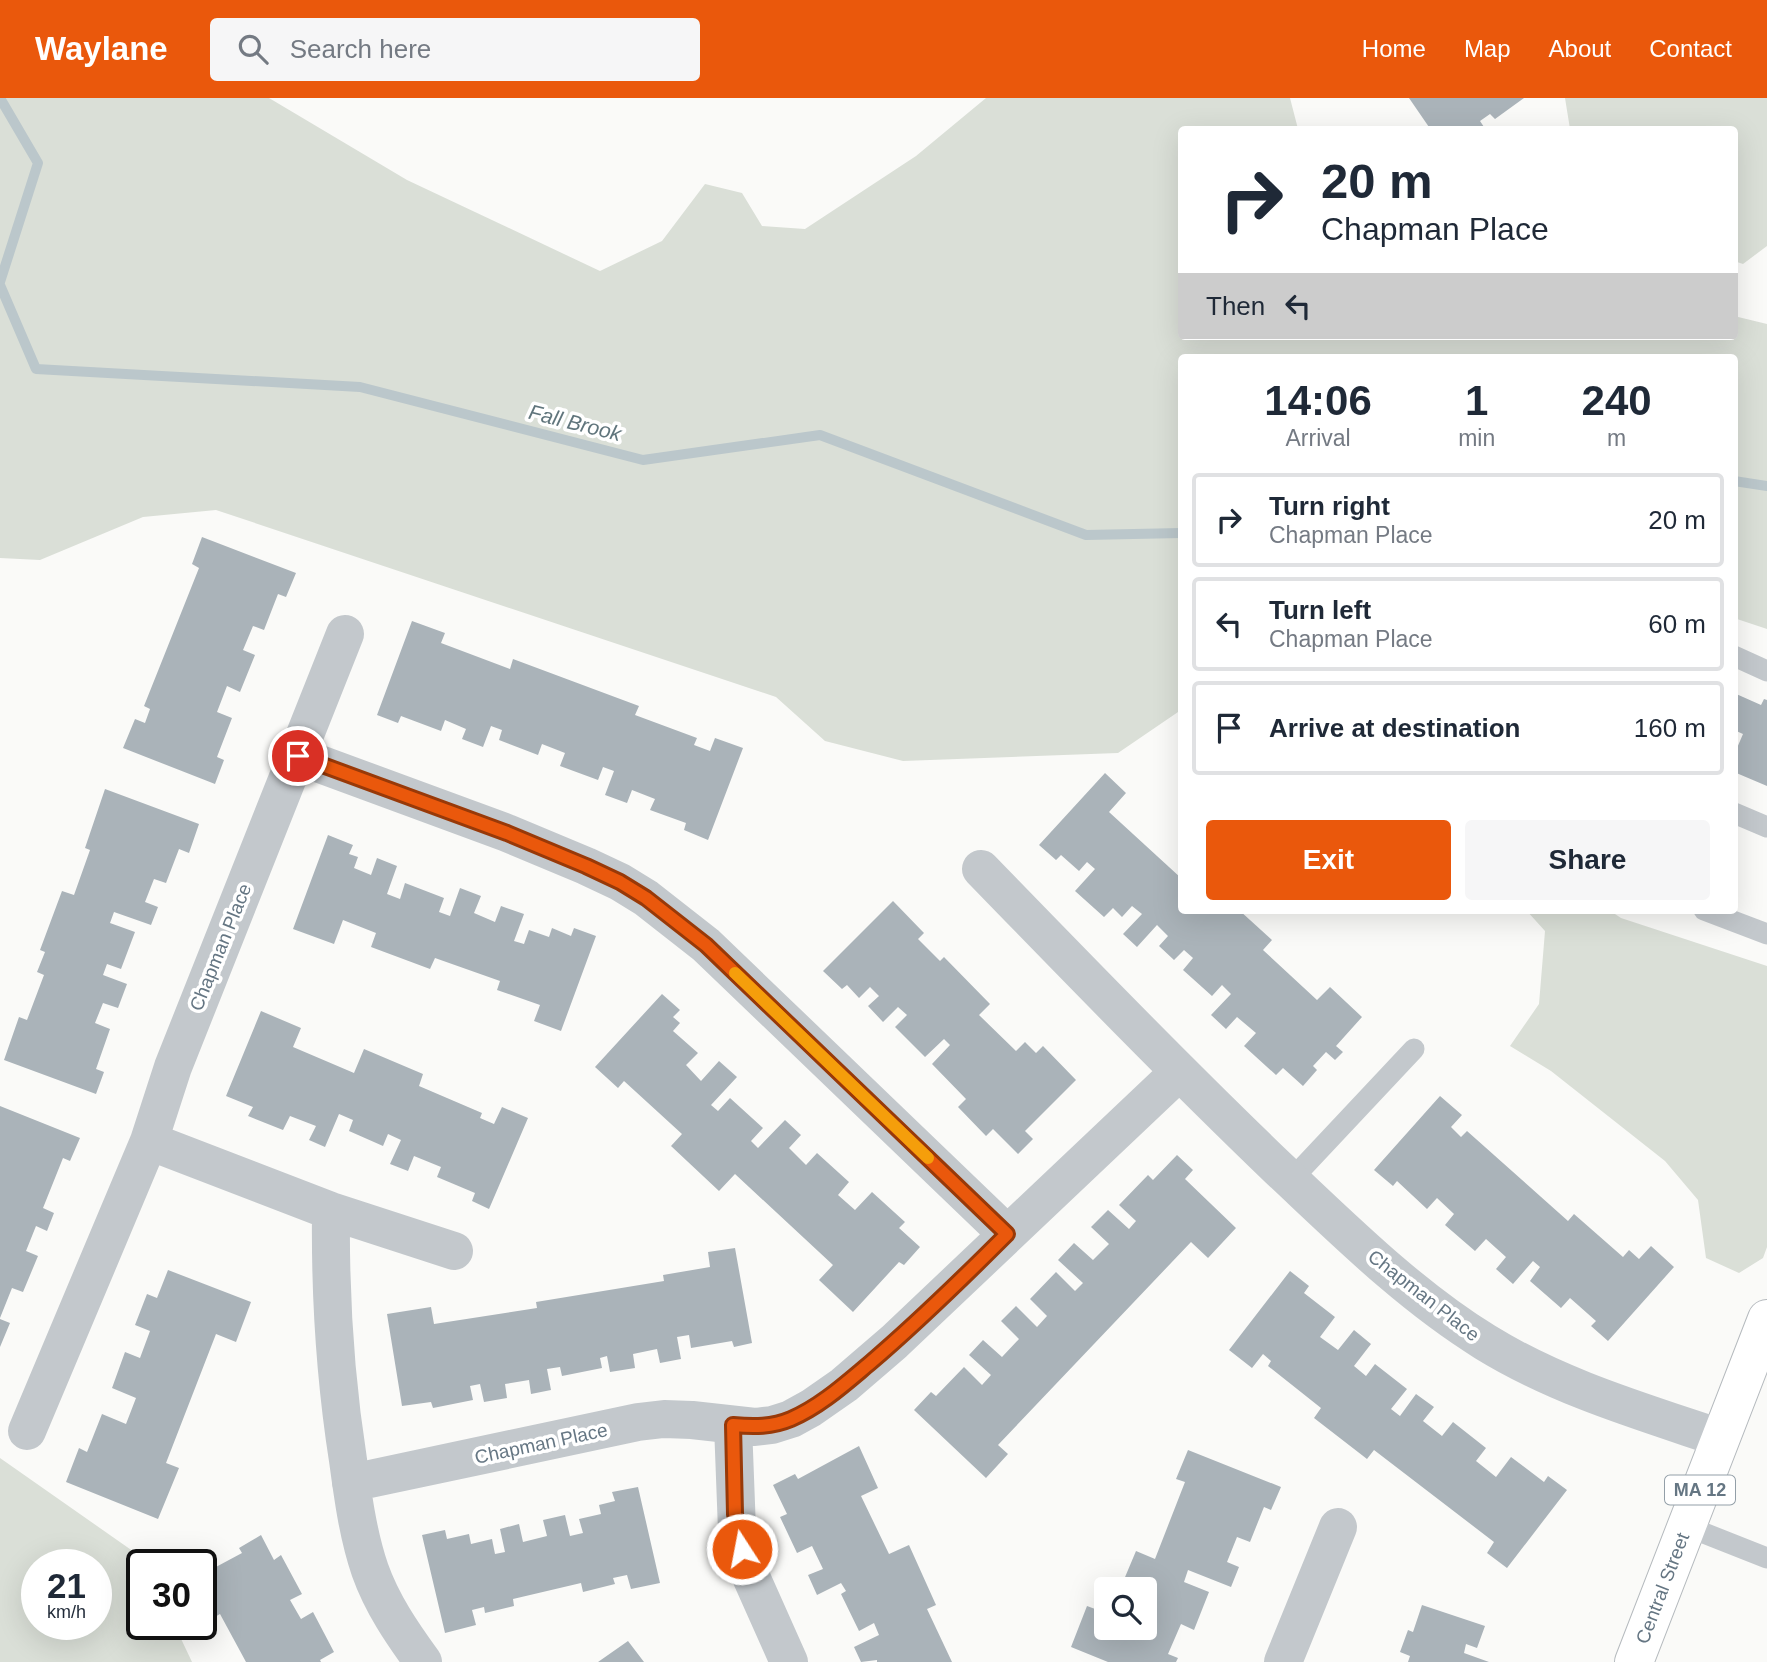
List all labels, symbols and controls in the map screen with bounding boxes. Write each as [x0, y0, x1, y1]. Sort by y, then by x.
search box [210, 18, 700, 81]
text: Waylane [35, 30, 168, 67]
icon: search [234, 30, 272, 68]
text: Search here [290, 34, 431, 64]
text: Home [1362, 35, 1426, 62]
text: Map [1464, 35, 1511, 62]
text: About [1549, 35, 1611, 62]
text: Contact [1649, 35, 1732, 62]
icon: right [1206, 154, 1297, 245]
text: 20 m [1321, 154, 1433, 208]
text: Chapman Place [1321, 211, 1549, 247]
icon: left [1279, 287, 1317, 325]
text: Then [1206, 291, 1265, 321]
text: 14:06 [1264, 377, 1372, 424]
text: 1 [1465, 377, 1488, 424]
text: 240 [1582, 377, 1652, 424]
water label: Fall Brook [526, 400, 625, 445]
text: Arrival [1285, 425, 1351, 451]
text: min [1458, 425, 1495, 451]
text: m [1607, 425, 1626, 451]
text: Turn right [1269, 491, 1390, 521]
icon: right [1210, 501, 1248, 539]
text: 20 m [1648, 505, 1706, 535]
text: Chapman Place [1269, 522, 1433, 548]
text: Turn left [1269, 595, 1371, 625]
icon: left [1210, 605, 1248, 643]
text: 60 m [1648, 609, 1706, 639]
text: Chapman Place [1269, 626, 1433, 652]
icon: arrive [1210, 709, 1248, 747]
text: Arrive at destination [1269, 713, 1520, 743]
text: 160 m [1634, 713, 1706, 743]
pin [268, 726, 328, 786]
icon: arrive [279, 737, 317, 775]
button: Exit [1206, 820, 1451, 900]
button: Share [1465, 820, 1710, 900]
street label: Chapman Place [185, 881, 256, 1014]
street label: Chapman Place [1364, 1246, 1483, 1345]
street label: Chapman Place [473, 1419, 609, 1468]
road number: MA 12 [1665, 1476, 1735, 1504]
position arrow [705, 1512, 779, 1586]
street label: Central Street [1632, 1529, 1694, 1647]
speed limit sign: 30 [126, 1549, 217, 1640]
text: 21 [47, 1566, 86, 1605]
map controls [1094, 1577, 1157, 1640]
button: search [1094, 1577, 1157, 1640]
text: km/h [47, 1602, 86, 1622]

